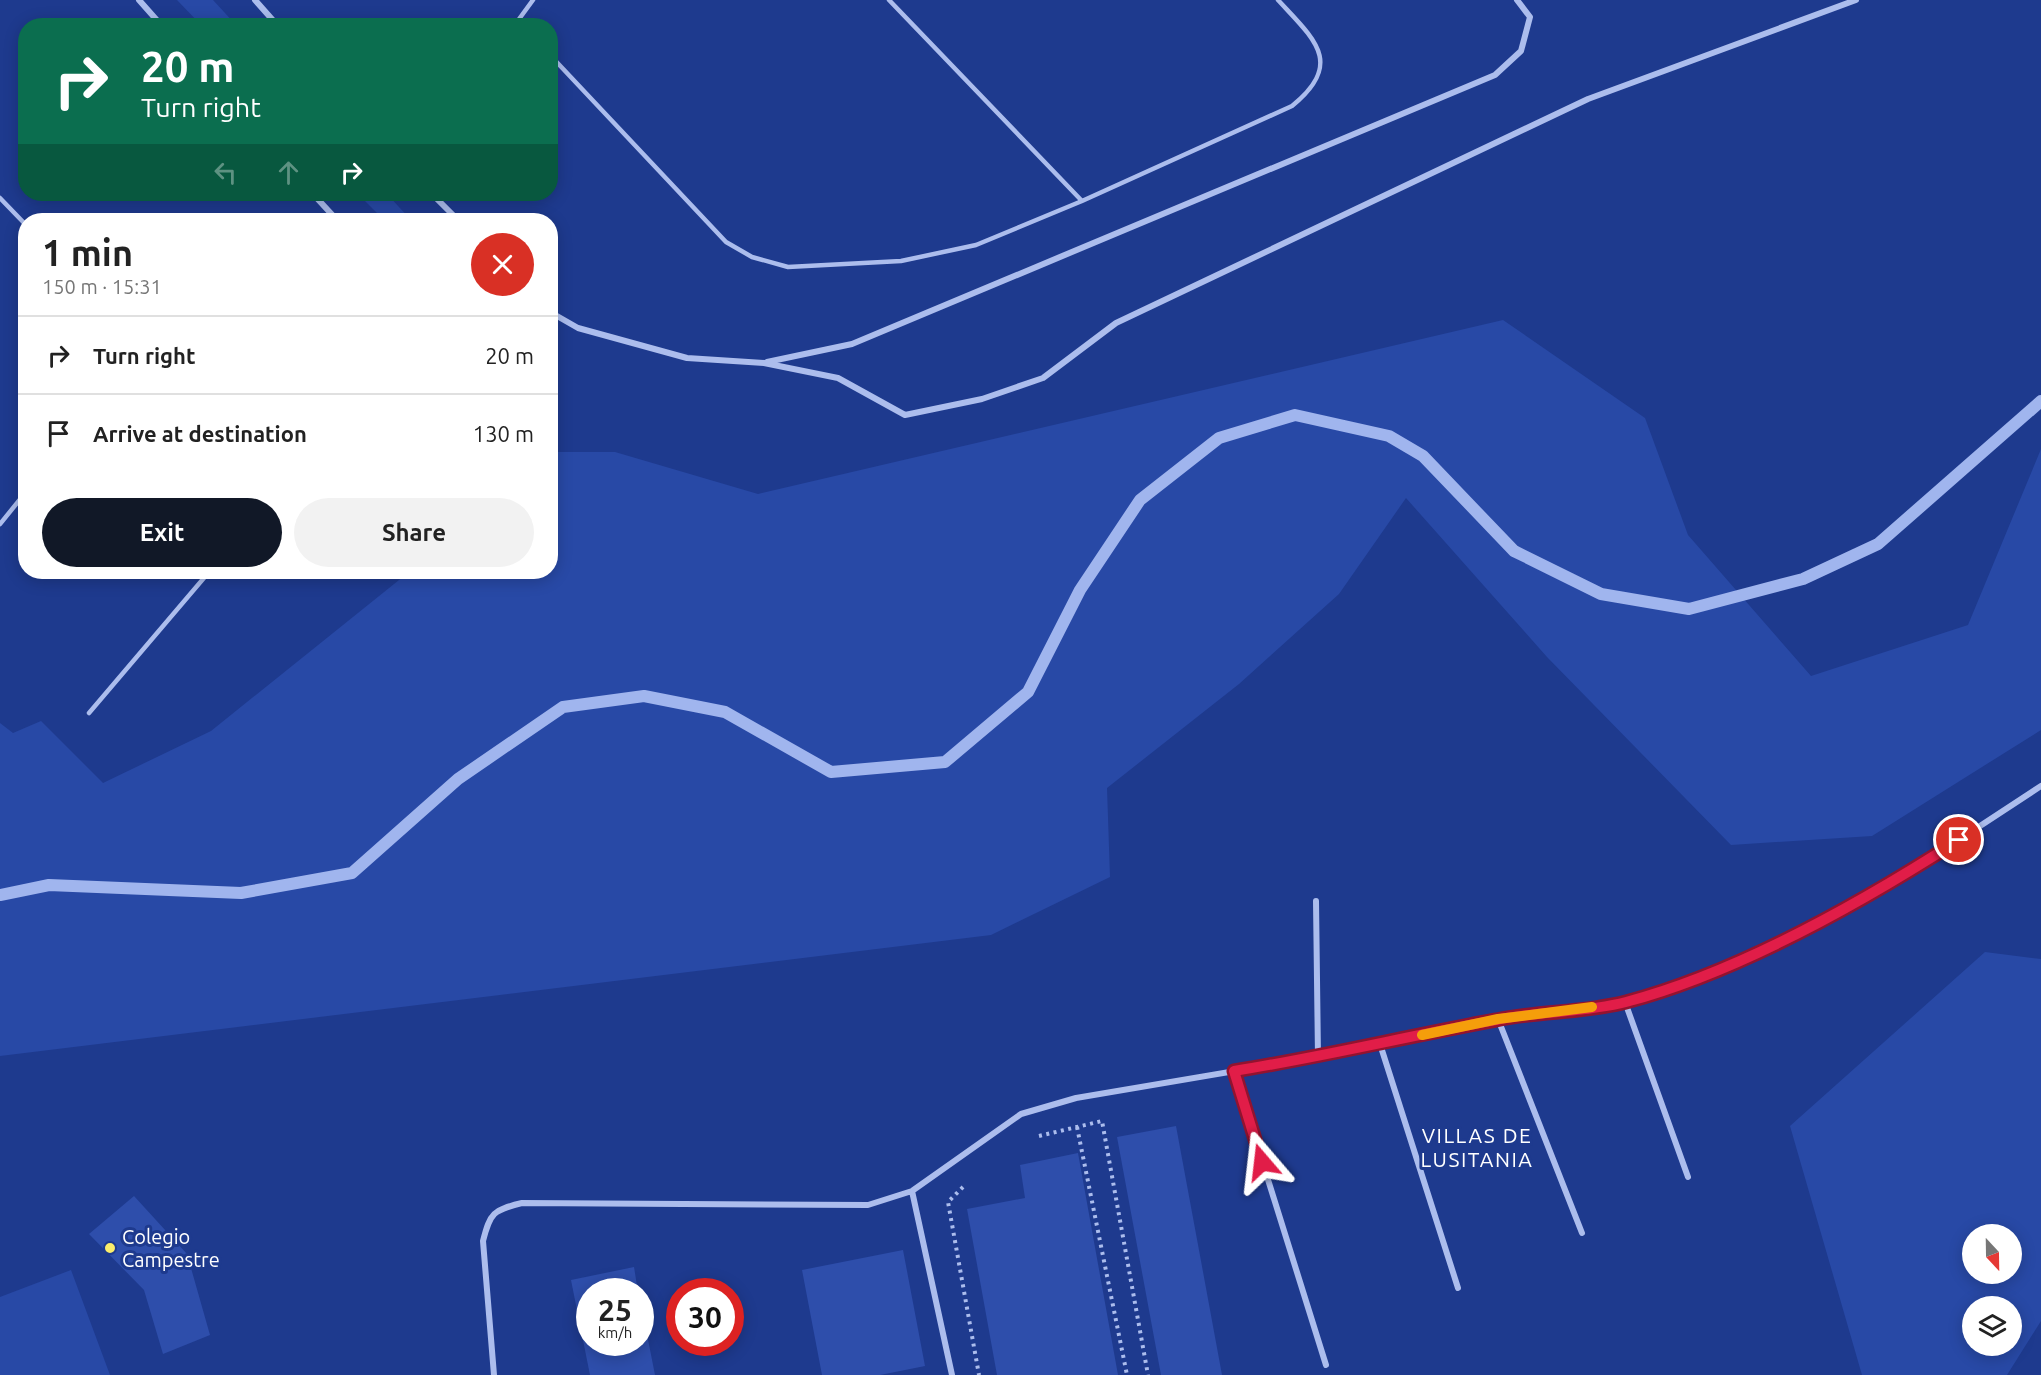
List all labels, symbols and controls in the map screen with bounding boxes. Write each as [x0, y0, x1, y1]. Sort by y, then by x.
icon: right [42, 42, 120, 120]
text: 20 m [141, 43, 235, 90]
text: Turn right [141, 92, 261, 122]
icon: left [209, 156, 242, 189]
icon: ahead [272, 156, 305, 189]
icon: right [335, 156, 368, 189]
text: 1 min [42, 232, 133, 273]
button: close [471, 233, 534, 296]
text: 150 m · 15:31 [42, 275, 162, 298]
icon: right [42, 339, 75, 372]
text: Turn right [93, 343, 195, 368]
text: 20 m [485, 343, 534, 368]
icon: arrive [42, 417, 75, 450]
text: Arrive at destination [93, 421, 307, 446]
text: 130 m [473, 421, 534, 446]
button: Exit [42, 498, 282, 567]
button: Share [294, 498, 534, 567]
pin [1933, 814, 1984, 865]
icon: arrive [1942, 823, 1975, 856]
district label: VILLAS DE LUSITANIA [1421, 1123, 1533, 1171]
position arrow [1230, 1130, 1294, 1194]
north arrow [1962, 1224, 2022, 1284]
map controls [1962, 1224, 2022, 1356]
place label: Colegio Campestre [122, 1225, 220, 1271]
marker: Colegio Campestre [103, 1241, 117, 1255]
speed limit sign: 30 [666, 1278, 744, 1356]
text: 25 [598, 1293, 632, 1327]
button: layers [1962, 1296, 2022, 1356]
text: km/h [598, 1324, 632, 1341]

